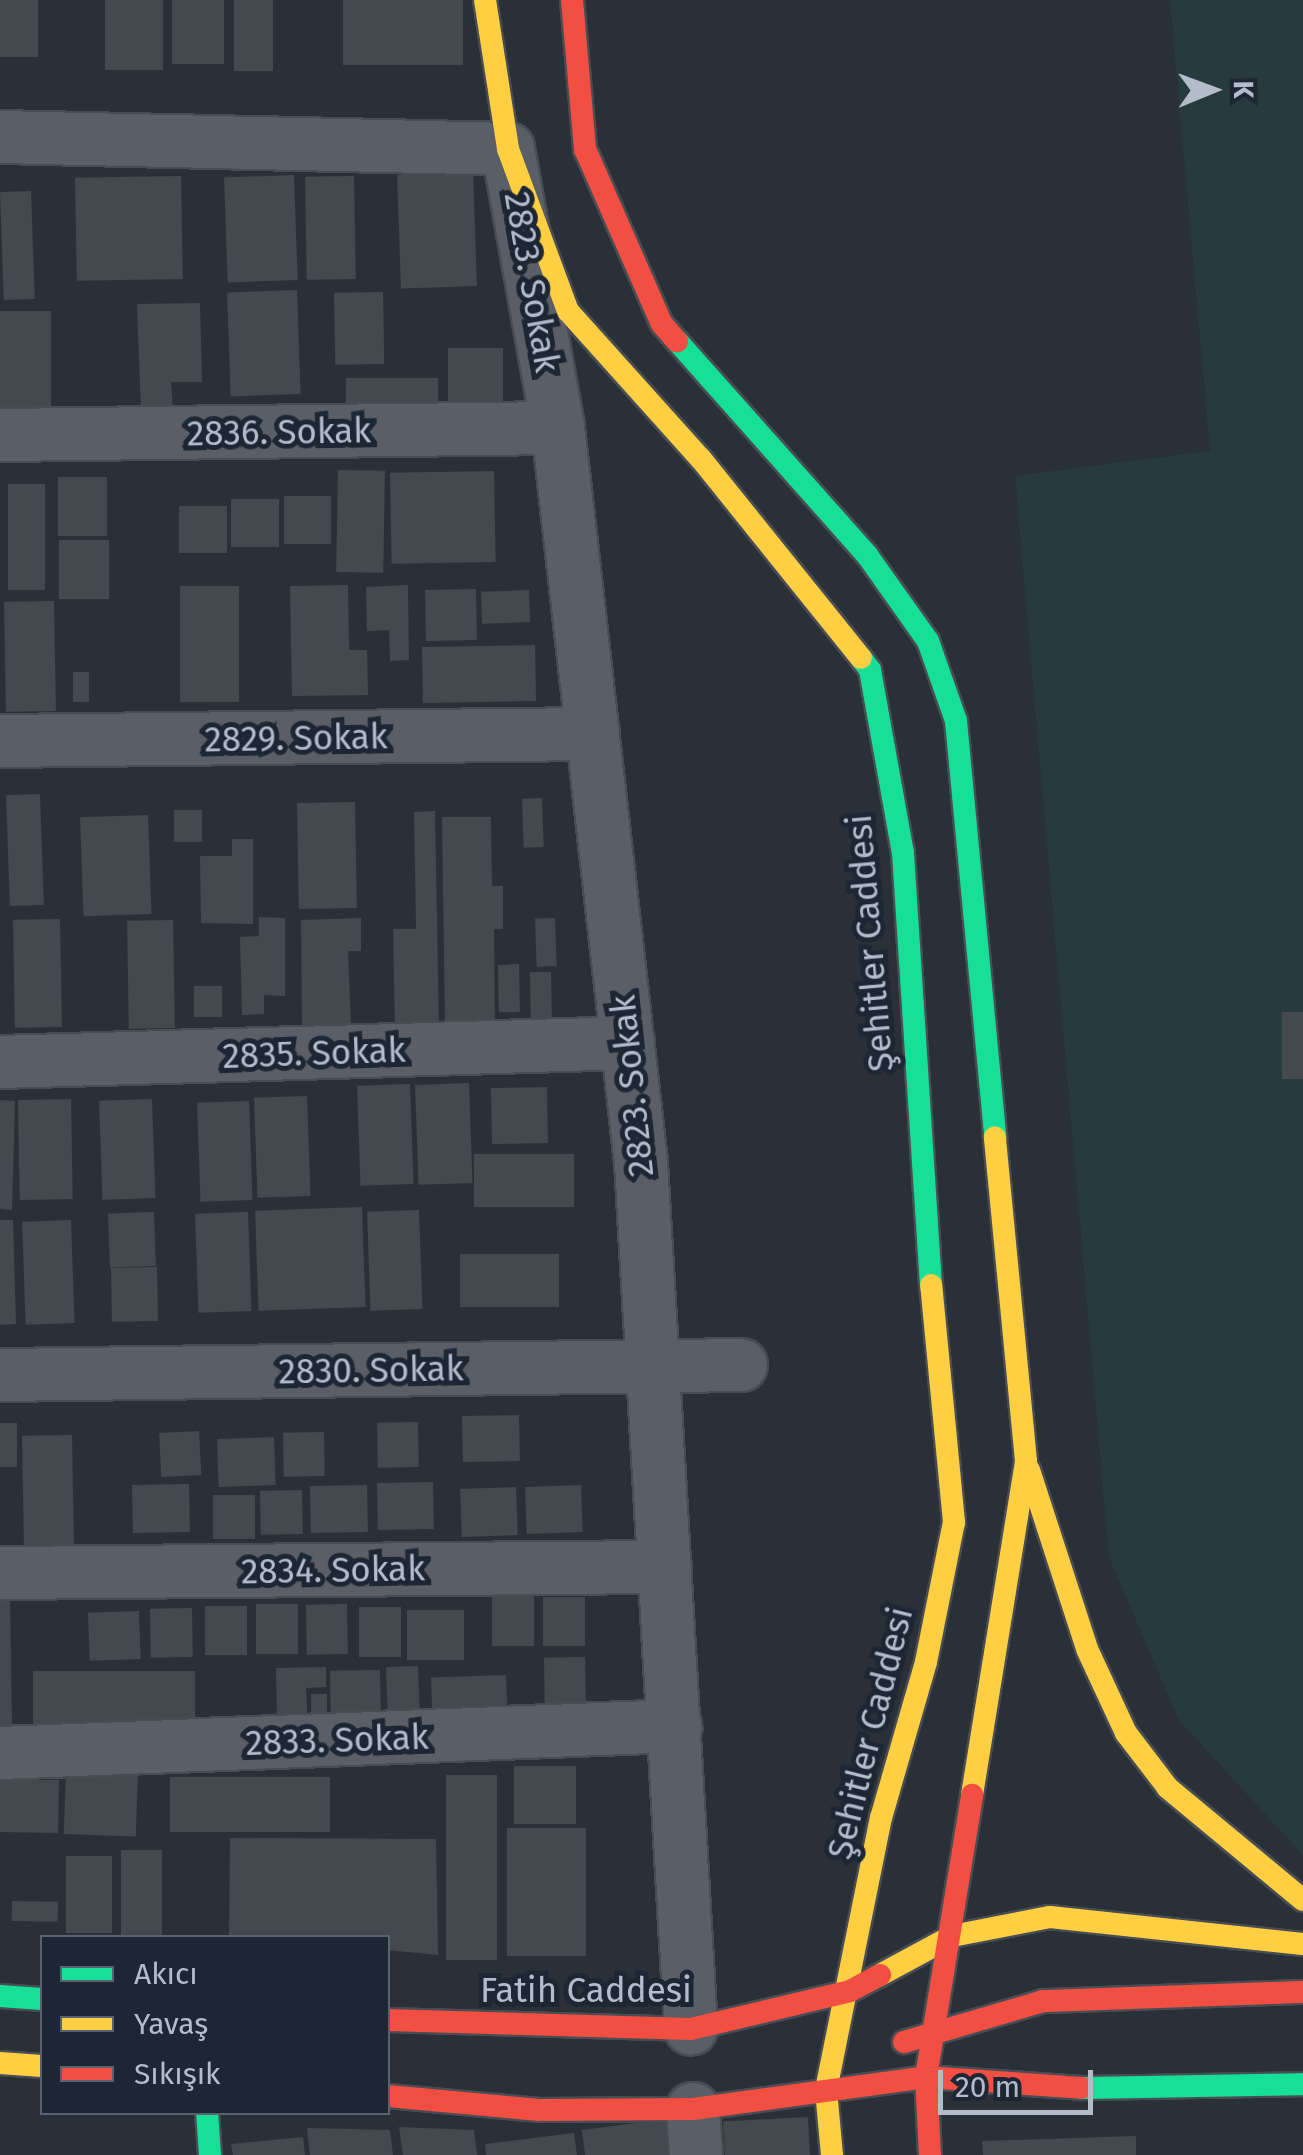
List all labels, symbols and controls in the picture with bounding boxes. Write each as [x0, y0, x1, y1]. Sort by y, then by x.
north arrow [1163, 40, 1263, 140]
text: K [1227, 80, 1260, 99]
street label: 2823. Sokak [495, 189, 569, 375]
street label: 2836. Sokak [187, 409, 371, 455]
street label: 2829. Sokak [204, 715, 388, 761]
street label: Şehitler Caddesi [838, 813, 902, 1073]
street label: 2823. Sokak [602, 993, 662, 1179]
street label: 2835. Sokak [222, 1029, 406, 1077]
street label: 2830. Sokak [278, 1347, 464, 1393]
street label: 2834. Sokak [241, 1547, 425, 1593]
street label: Şehitler Caddesi [818, 1603, 922, 1863]
street label: 2833. Sokak [245, 1716, 429, 1764]
legend [40, 1935, 390, 2115]
text: Akıcı [134, 1956, 198, 1992]
street label: Fatih Caddesi [480, 1969, 692, 2011]
text: Yavaş [134, 2006, 208, 2042]
scale bar [943, 2050, 1098, 2112]
text: Sıkışık [134, 2056, 220, 2092]
text: 20 m [955, 2069, 1020, 2105]

